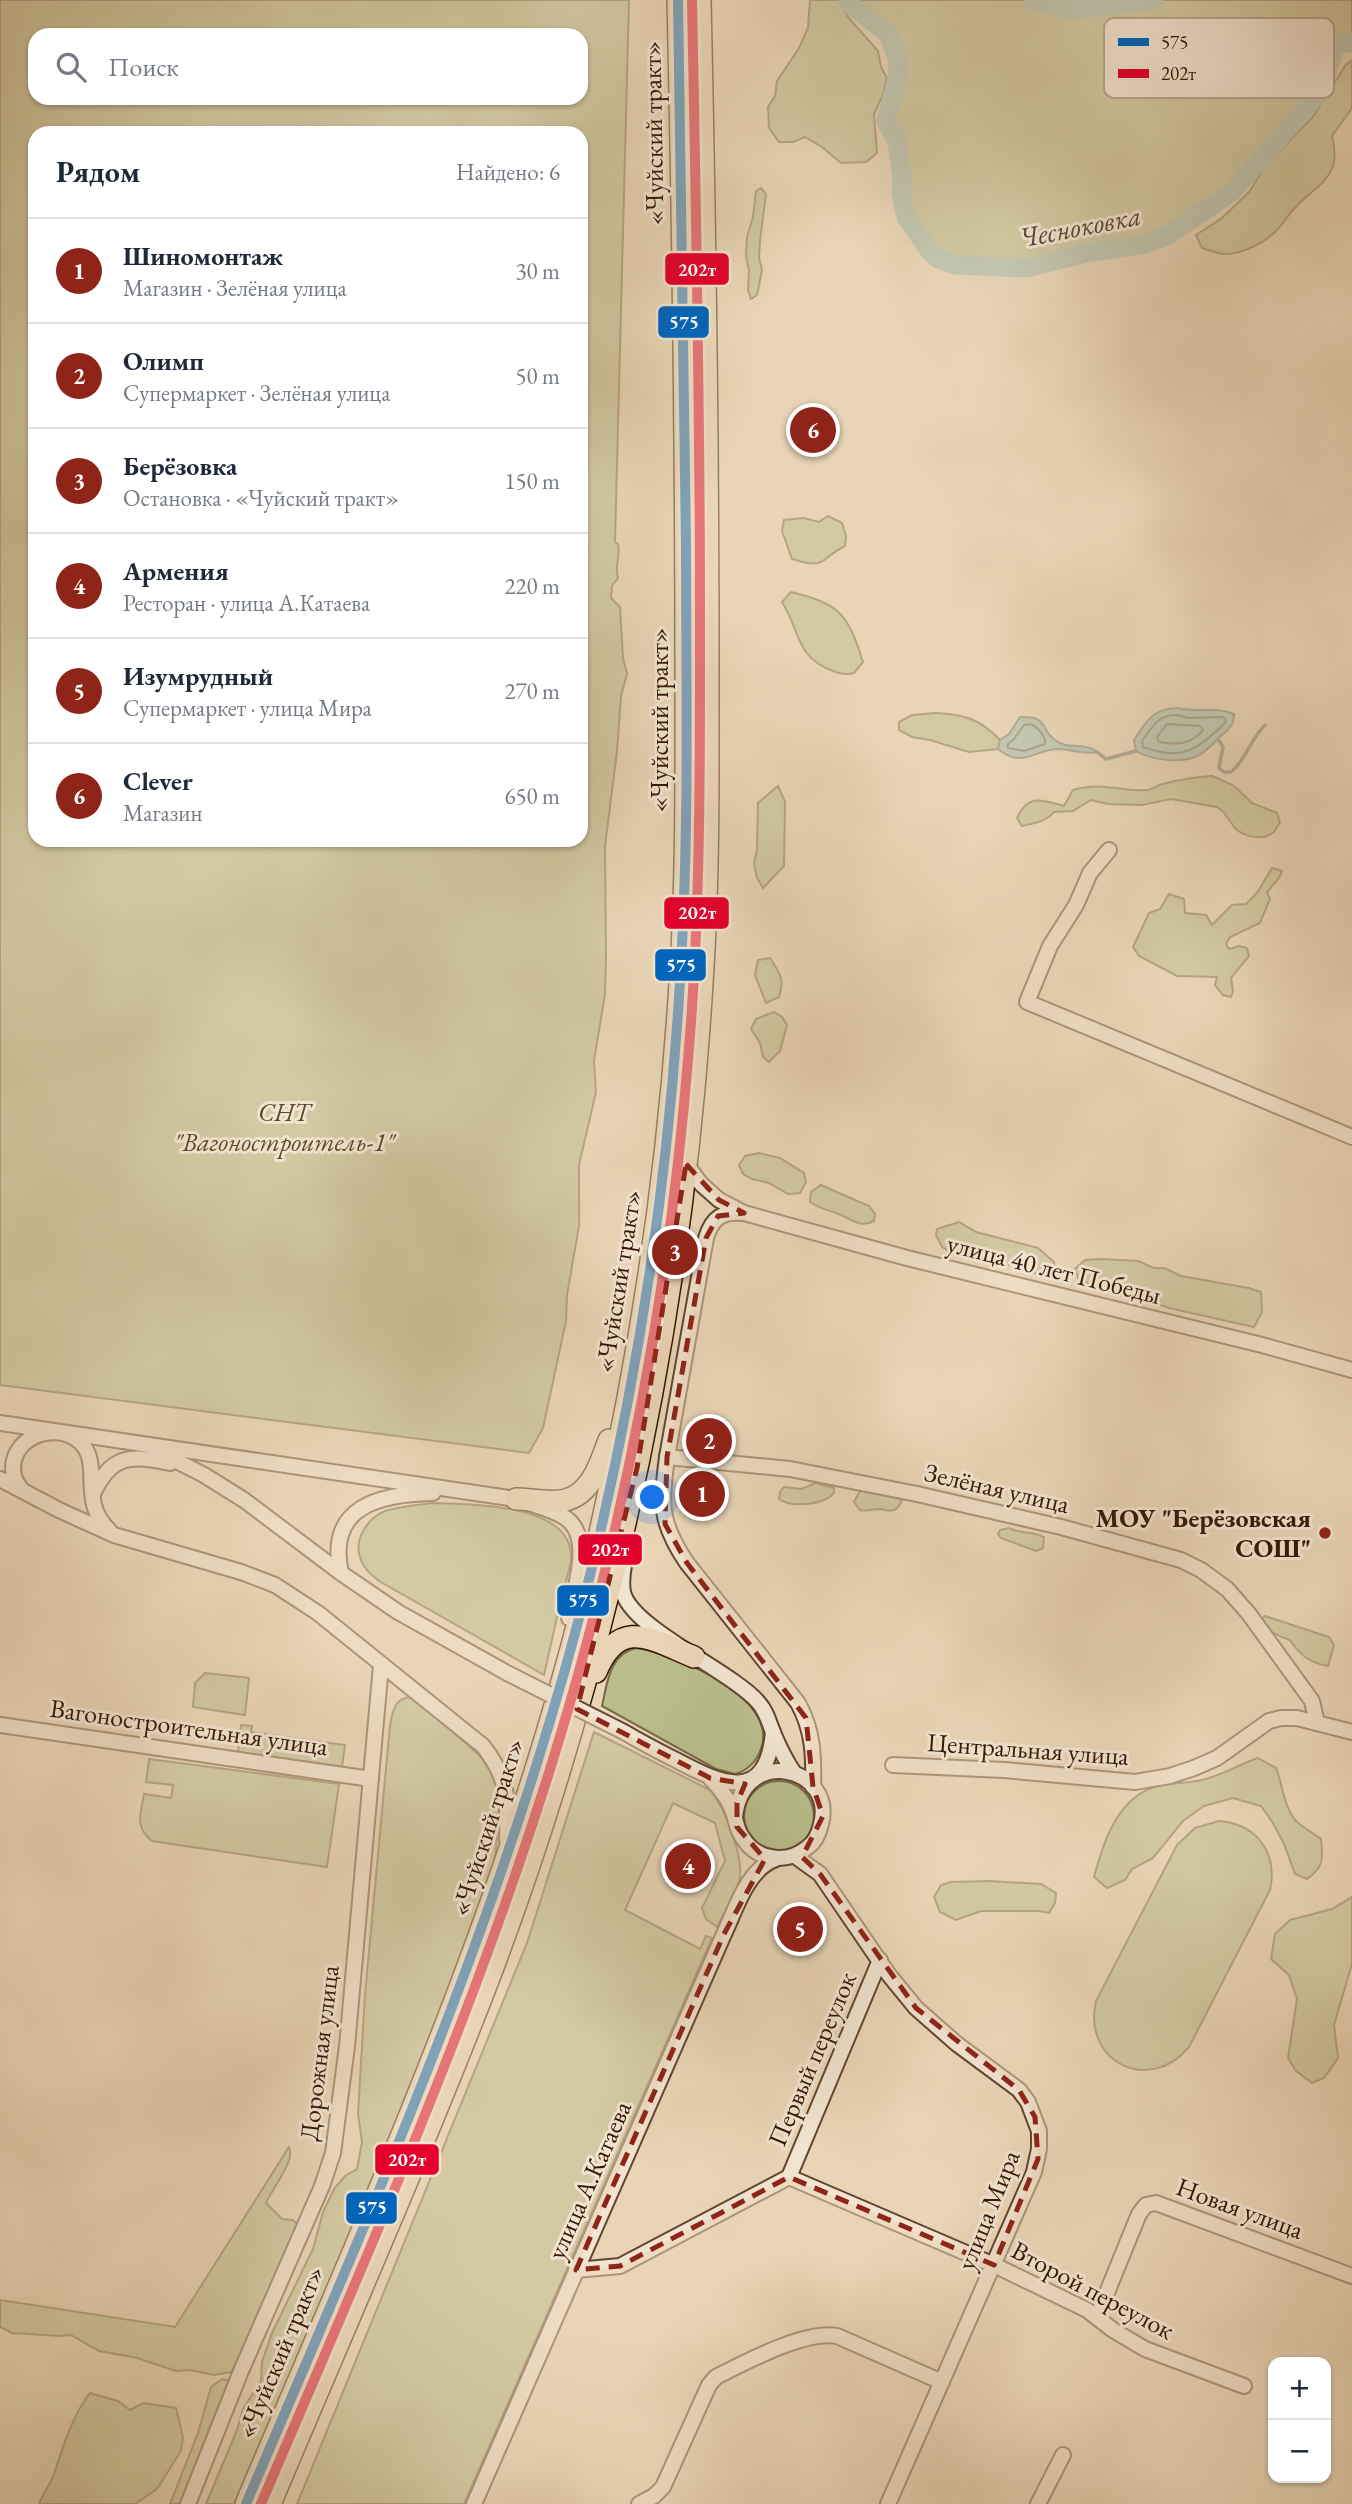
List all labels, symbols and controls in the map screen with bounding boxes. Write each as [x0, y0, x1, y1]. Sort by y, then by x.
legend [1104, 18, 1334, 98]
search box [28, 28, 588, 105]
text: 575 [1161, 30, 1188, 55]
street label: «Чуйский тракт» [634, 40, 672, 226]
icon: search [52, 48, 90, 86]
text: Поиск [108, 50, 179, 84]
text: 202т [1161, 61, 1196, 86]
text: Рядом [56, 152, 140, 191]
text: Найдено: 6 [456, 157, 560, 187]
water label: Чесноковка [1016, 197, 1144, 255]
text: Шиномонтаж [123, 239, 283, 273]
line badge: 202т [664, 252, 730, 286]
text: 1 [73, 256, 85, 286]
text: 30 m [515, 256, 560, 286]
text: 202т [678, 257, 717, 282]
text: Магазин · Зелёная улица [123, 273, 347, 303]
line badge: 575 [657, 305, 710, 339]
text: 575 [669, 310, 699, 335]
text: Олимп [123, 344, 204, 378]
text: 2 [73, 361, 85, 391]
text: 50 m [515, 361, 560, 391]
text: Супермаркет · Зелёная улица [123, 378, 390, 408]
pin: 6 [790, 404, 836, 456]
text: Берёзовка [123, 449, 237, 483]
text: 3 [73, 466, 85, 496]
text: 150 m [504, 466, 560, 496]
text: Остановка · «Чуйский тракт» [123, 483, 399, 513]
text: Армения [123, 554, 229, 588]
text: 4 [73, 571, 85, 601]
text: 220 m [504, 571, 560, 601]
text: Ресторан · улица А.Катаева [123, 588, 370, 618]
street label: «Чуйский тракт» [642, 628, 676, 812]
text: Изумрудный [123, 659, 273, 693]
text: 5 [73, 676, 85, 706]
text: 270 m [504, 676, 560, 706]
text: Супермаркет · улица Мира [123, 693, 372, 723]
text: Clever [123, 764, 193, 798]
text: 6 [73, 781, 85, 811]
text: 650 m [504, 781, 560, 811]
text: Магазин [123, 798, 202, 828]
line badge: 202т [663, 896, 730, 930]
text: 202т [678, 900, 717, 925]
line badge: 575 [654, 948, 707, 982]
text: 575 [666, 953, 696, 978]
park label: СНТ "Вагоностроитель-1" [174, 1095, 397, 1159]
street label: «Чуйский тракт» [587, 1187, 649, 1375]
pin: 3 [652, 1226, 698, 1278]
street label: улица 40 лет Победы [944, 1226, 1165, 1312]
pin: 2 [686, 1415, 732, 1467]
street label: Зелёная улица [921, 1455, 1073, 1521]
pin: 1 [679, 1468, 725, 1520]
your location [635, 1480, 669, 1514]
place label: МОУ "Берёзовская СОШ" [1095, 1501, 1311, 1565]
marker: МОУ "Берёзовская СОШ" [1317, 1525, 1333, 1541]
line badge: 202т [577, 1533, 643, 1566]
text: 202т [591, 1537, 630, 1562]
line badge: 575 [556, 1584, 610, 1617]
text: 575 [568, 1588, 598, 1613]
street label: Вагоностроительная улица [48, 1691, 331, 1763]
street label: Центральная улица [926, 1725, 1131, 1773]
street label: «Чуйский тракт» [442, 1734, 532, 1920]
pin: 4 [665, 1840, 711, 1892]
pin: 5 [777, 1903, 823, 1955]
street label: Дорожная улица [291, 1963, 347, 2143]
street label: Первый переулок [760, 1966, 864, 2151]
street label: улица А.Катаева [539, 2095, 639, 2265]
line badge: 202т [374, 2143, 440, 2176]
street label: улица Мира [949, 2144, 1028, 2275]
text: 202т [388, 2147, 427, 2172]
street label: Новая улица [1172, 2169, 1309, 2247]
line badge: 575 [345, 2191, 398, 2225]
text: 575 [357, 2195, 387, 2220]
street label: Второй переулок [1006, 2233, 1181, 2347]
street label: «Чуйский тракт» [228, 2260, 332, 2444]
map controls [1268, 2357, 1331, 2483]
button: + [1268, 2357, 1331, 2420]
button: − [1268, 2420, 1331, 2483]

